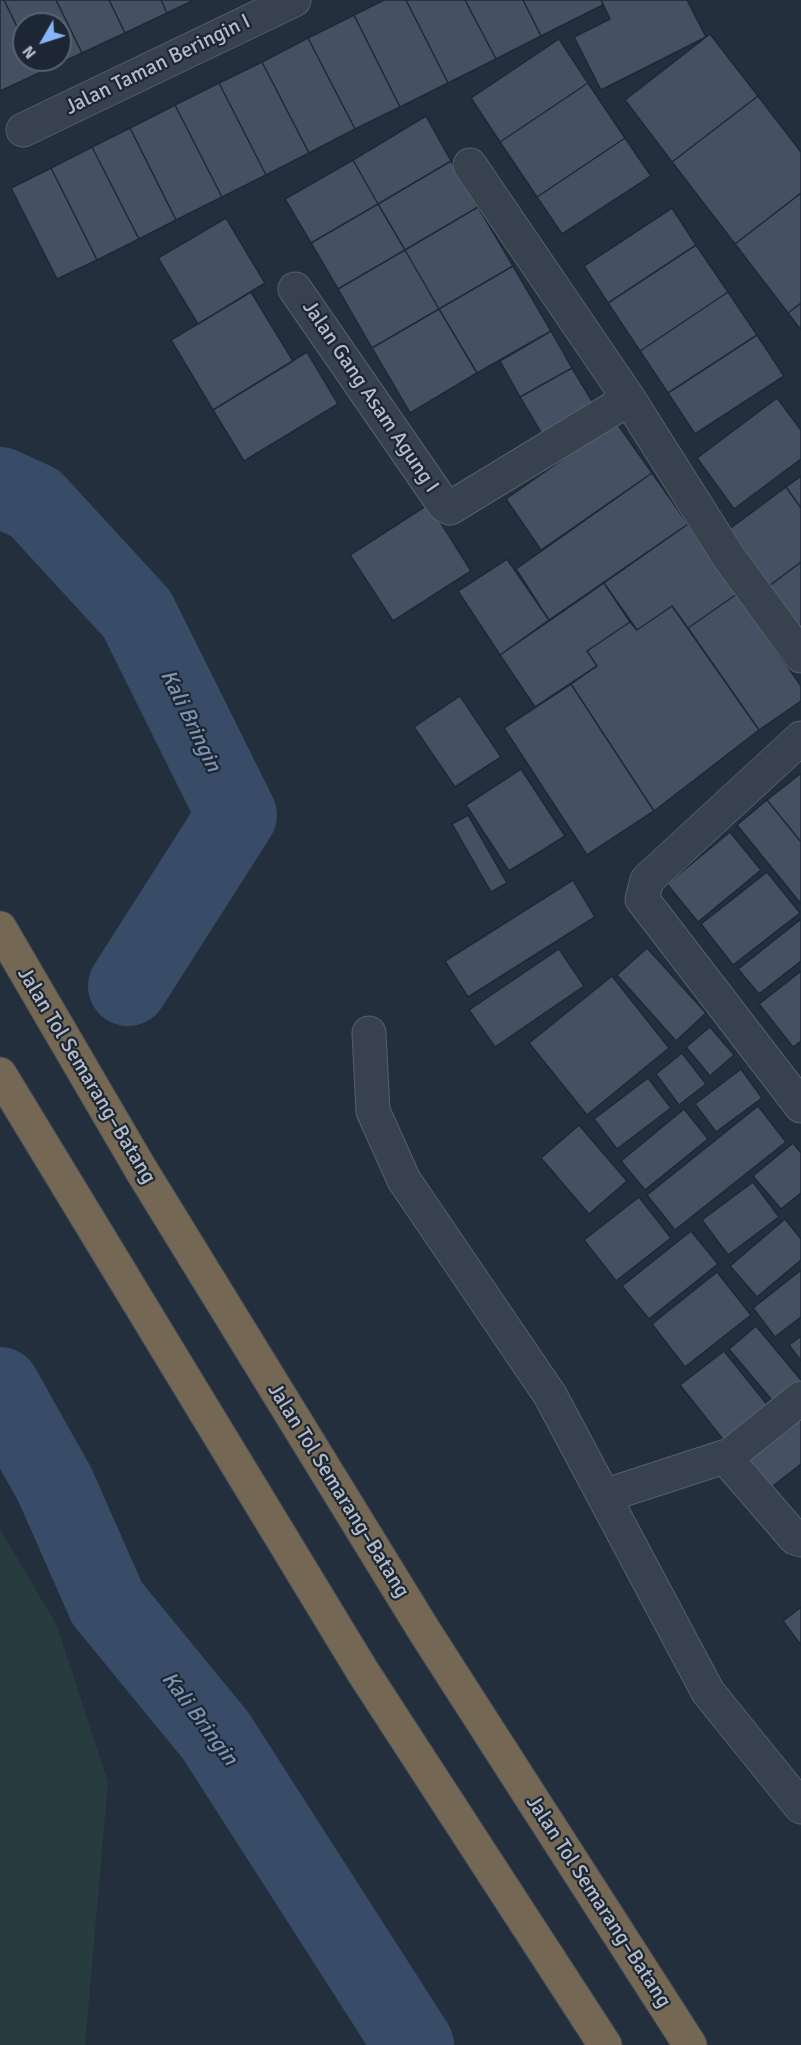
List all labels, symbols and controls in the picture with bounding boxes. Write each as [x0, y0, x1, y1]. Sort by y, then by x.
street label: Jalan Taman Beringin I [61, 9, 255, 121]
north arrow [12, 12, 72, 72]
text: N [18, 41, 41, 63]
street label: Jalan Gang Asam Agung I [296, 296, 444, 498]
water label: Kali Bringin [154, 666, 226, 776]
street label: Jalan Tol Semarang–Batang [11, 963, 161, 1189]
street label: Jalan Tol Semarang–Batang [262, 1379, 414, 1603]
water label: Kali Bringin [155, 1667, 243, 1771]
street label: Jalan Tol Semarang–Batang [520, 1791, 676, 2013]

